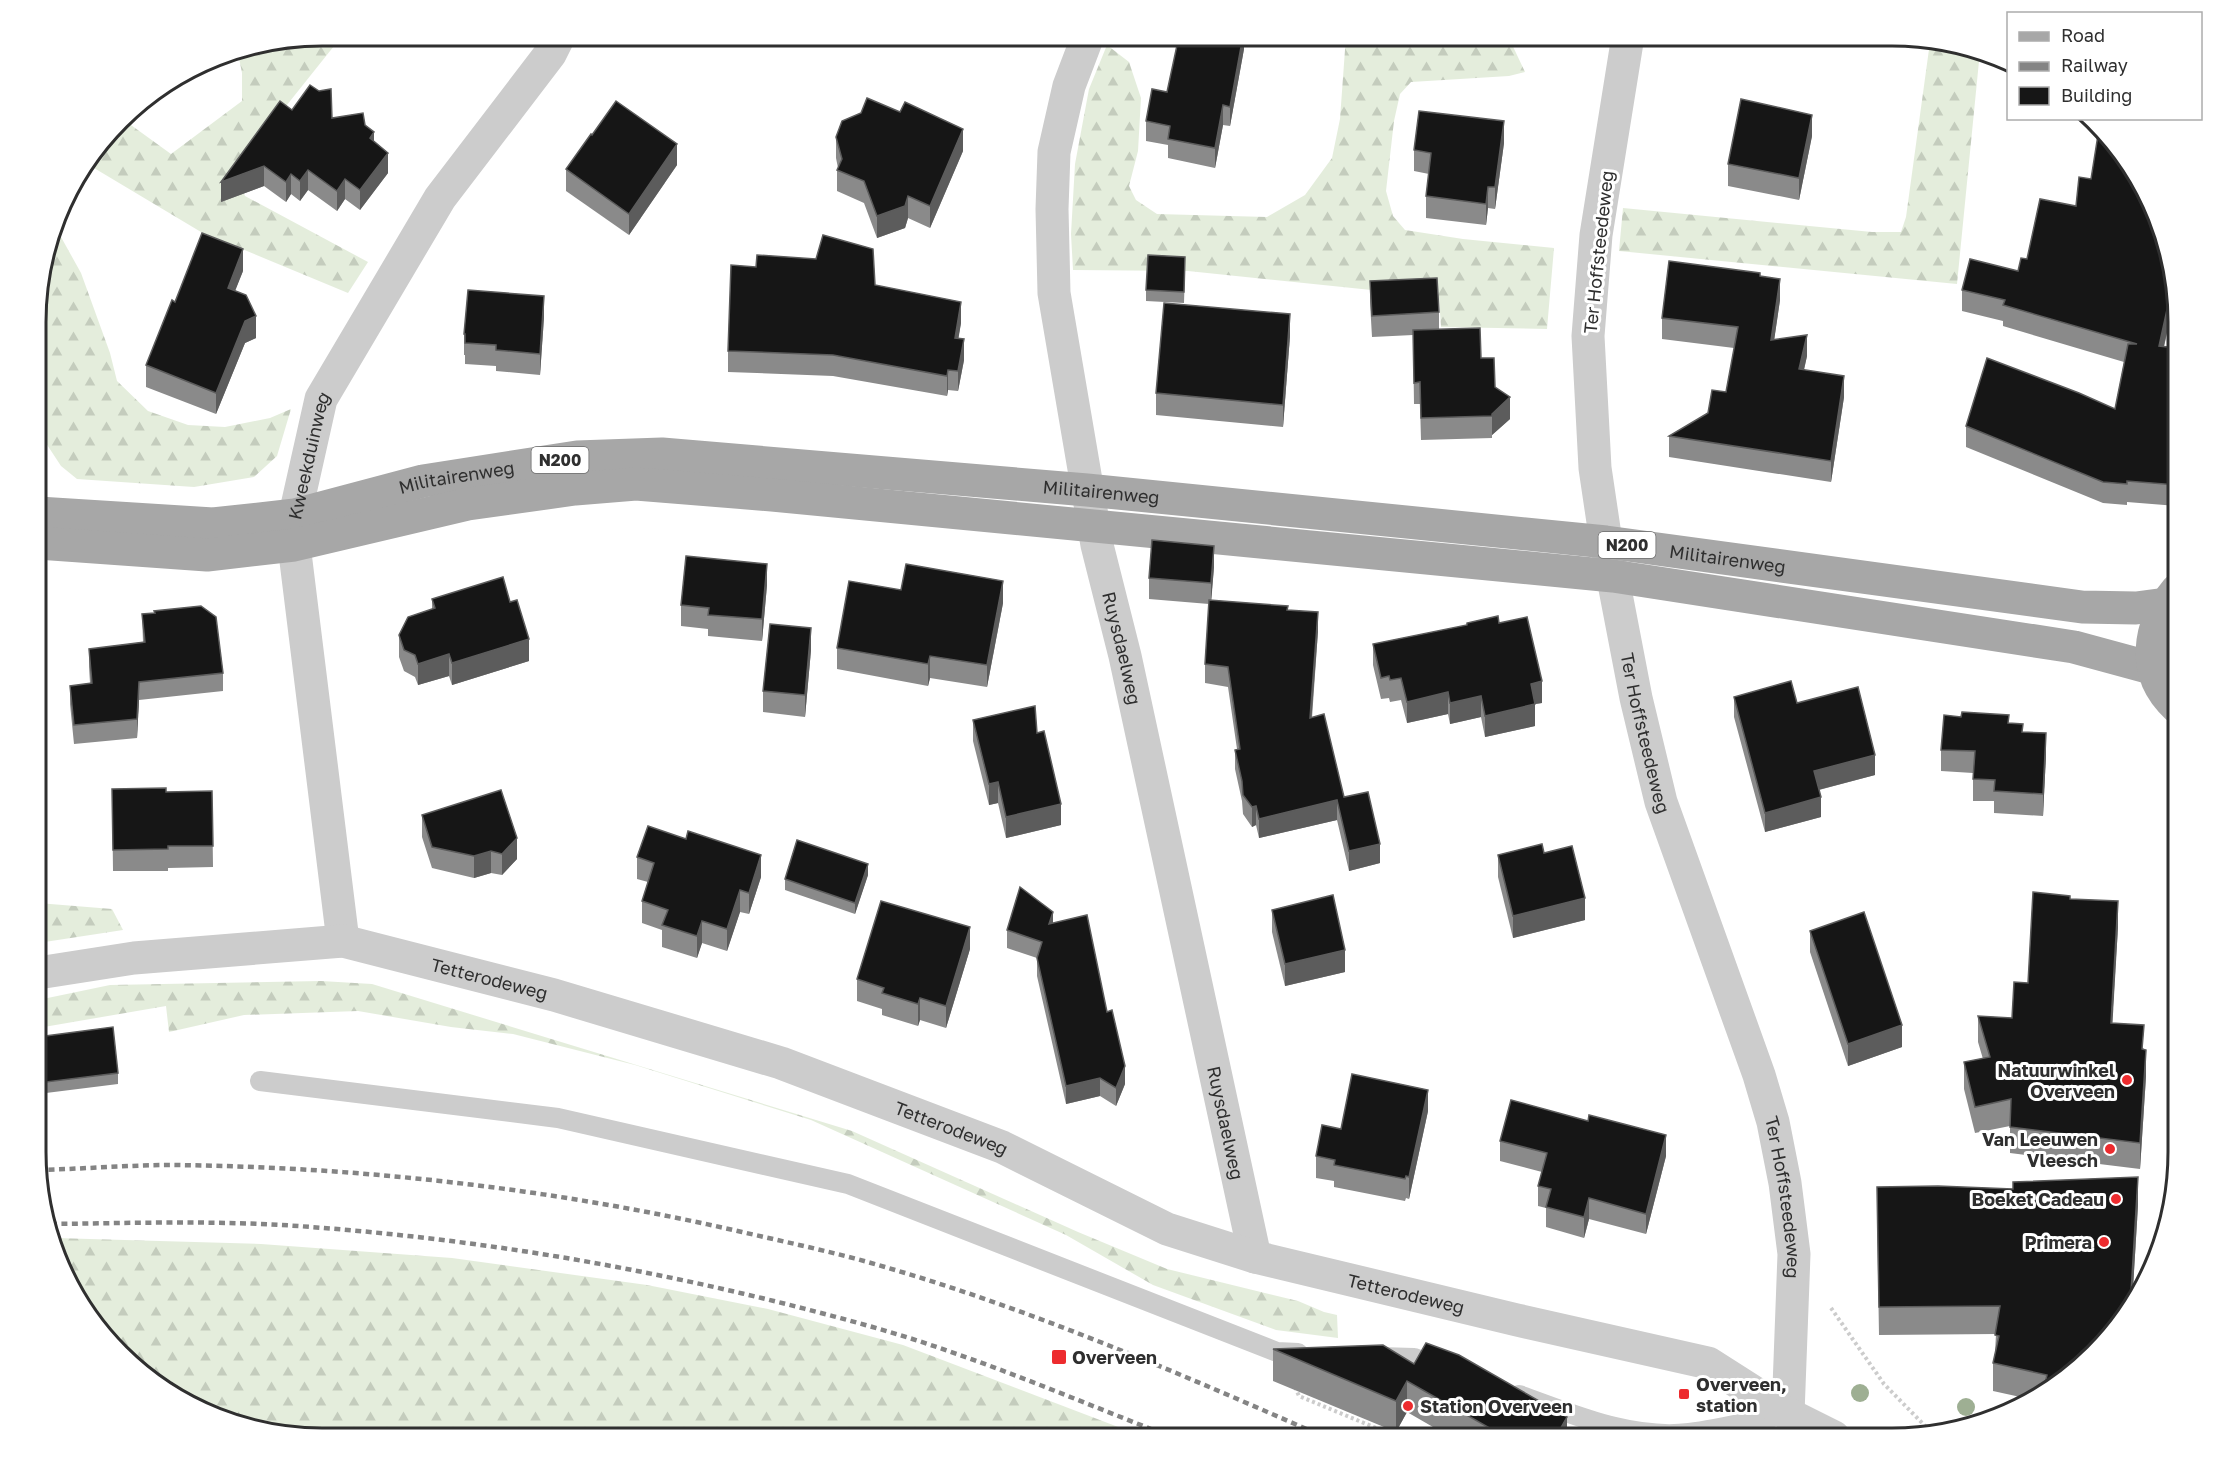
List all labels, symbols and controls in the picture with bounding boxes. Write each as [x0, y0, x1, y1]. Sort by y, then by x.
legend [2007, 12, 2202, 120]
text: Road [2061, 24, 2105, 46]
text: Railway [2061, 54, 2128, 76]
text: Building [2061, 84, 2132, 106]
street label: Ter Hoffsteedeweg [1578, 169, 1618, 335]
street label: Kweekduinweg [283, 387, 334, 522]
road number: N200 [532, 447, 588, 473]
street label: Militairenweg [396, 456, 516, 498]
street label: Militairenweg [1042, 475, 1161, 508]
road number: N200 [1598, 532, 1656, 558]
street label: Militairenweg [1668, 540, 1787, 577]
street label: Ruysdaelweg [1098, 589, 1146, 707]
street label: Ter Hoffsteedeweg [1617, 651, 1675, 816]
street label: Tetterodeweg [429, 953, 550, 1004]
place label: Natuurwinkel Overveen [1997, 1059, 2115, 1102]
street label: Ruysdaelweg [1203, 1064, 1249, 1182]
marker: Natuurwinkel Overveen [2120, 1073, 2134, 1087]
street label: Tetterodeweg [892, 1096, 1012, 1159]
street label: Ter Hoffsteedeweg [1761, 1113, 1805, 1279]
place label: Van Leeuwen Vleesch [1982, 1128, 2098, 1171]
marker: Van Leeuwen Vleesch [2103, 1142, 2117, 1156]
place label: Boeket Cadeau [1972, 1188, 2104, 1210]
marker: Boeket Cadeau [2109, 1192, 2123, 1206]
place label: Primera [2024, 1231, 2092, 1253]
marker: Primera [2097, 1235, 2111, 1249]
street label: Tetterodeweg [1345, 1269, 1467, 1318]
place label: Overveen [1072, 1346, 1157, 1368]
marker: Overveen [1050, 1348, 1068, 1366]
place label: Overveen, station [1696, 1373, 1787, 1416]
marker: Overveen, station [1677, 1387, 1691, 1401]
place label: Station Overveen [1420, 1395, 1573, 1417]
marker: Station Overveen [1401, 1399, 1415, 1413]

